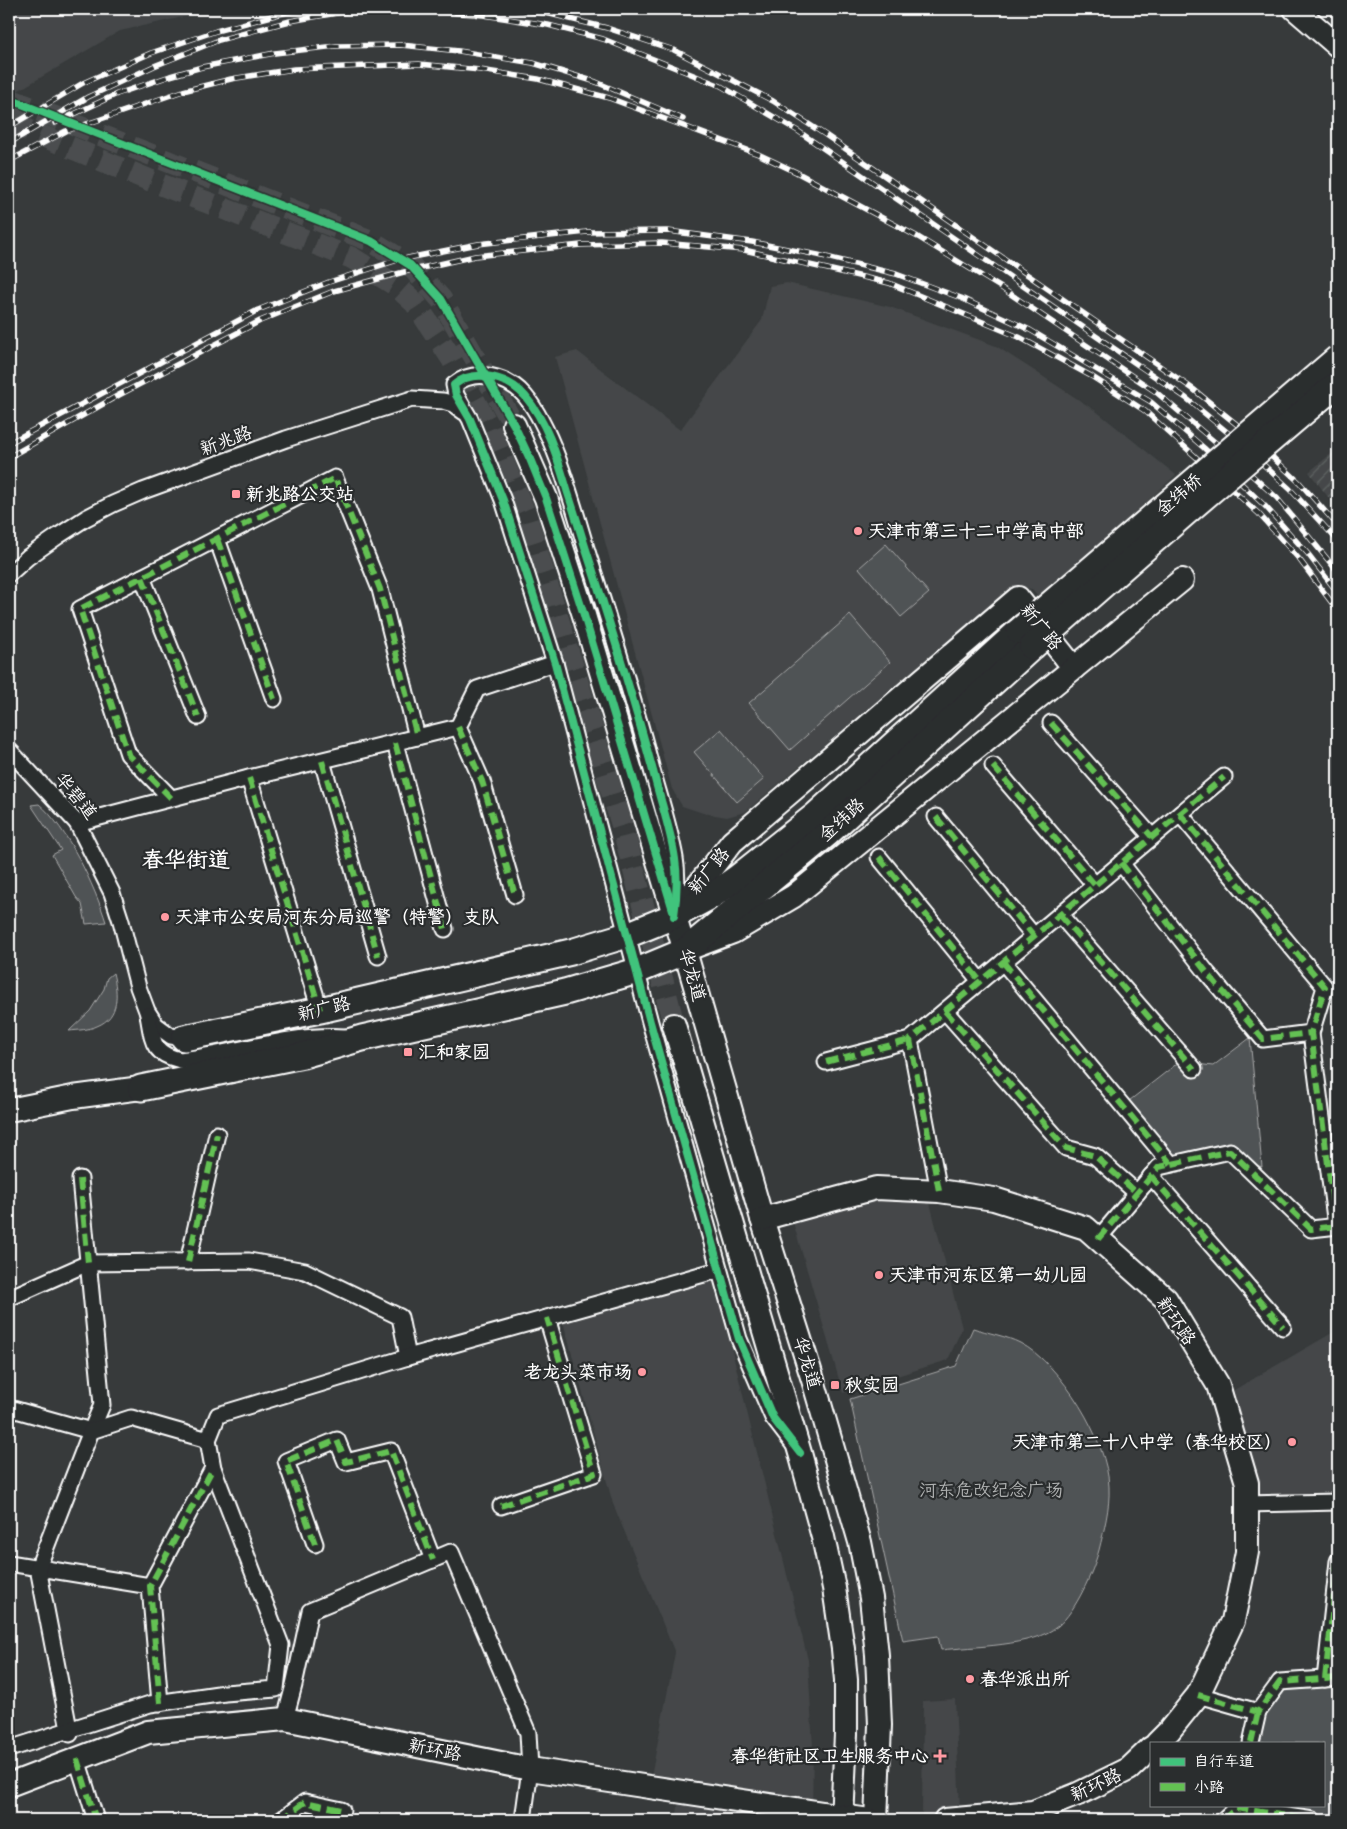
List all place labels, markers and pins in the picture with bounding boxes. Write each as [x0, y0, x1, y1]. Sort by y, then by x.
place label: 新兆路公交站 [246, 484, 354, 505]
marker: 新兆路公交站 [230, 488, 242, 500]
place label: 天津市第三十二中学高中部 [868, 521, 1084, 542]
marker: 天津市第三十二中学高中部 [852, 525, 864, 537]
place label: 天津市公安局河东分局巡警（特警）支队 [175, 907, 499, 928]
marker: 天津市公安局河东分局巡警（特警）支队 [159, 911, 171, 923]
place label: 汇和家园 [418, 1042, 490, 1063]
marker: 汇和家园 [402, 1046, 414, 1058]
place label: 天津市河东区第一幼儿园 [889, 1265, 1087, 1286]
marker: 天津市河东区第一幼儿园 [873, 1269, 885, 1281]
place label: 老龙头菜市场 [524, 1362, 632, 1383]
marker: 老龙头菜市场 [636, 1366, 648, 1378]
place label: 秋实园 [845, 1375, 899, 1396]
marker: 秋实园 [829, 1379, 841, 1391]
place label: 天津市第二十八中学（春华校区） [1012, 1432, 1282, 1453]
marker: 天津市第二十八中学（春华校区） [1286, 1436, 1298, 1448]
place label: 春华派出所 [980, 1669, 1070, 1690]
marker: 春华派出所 [964, 1673, 976, 1685]
place label: 春华街社区卫生服务中心 [731, 1746, 929, 1767]
marker: 春华街社区卫生服务中心 [933, 1749, 947, 1763]

